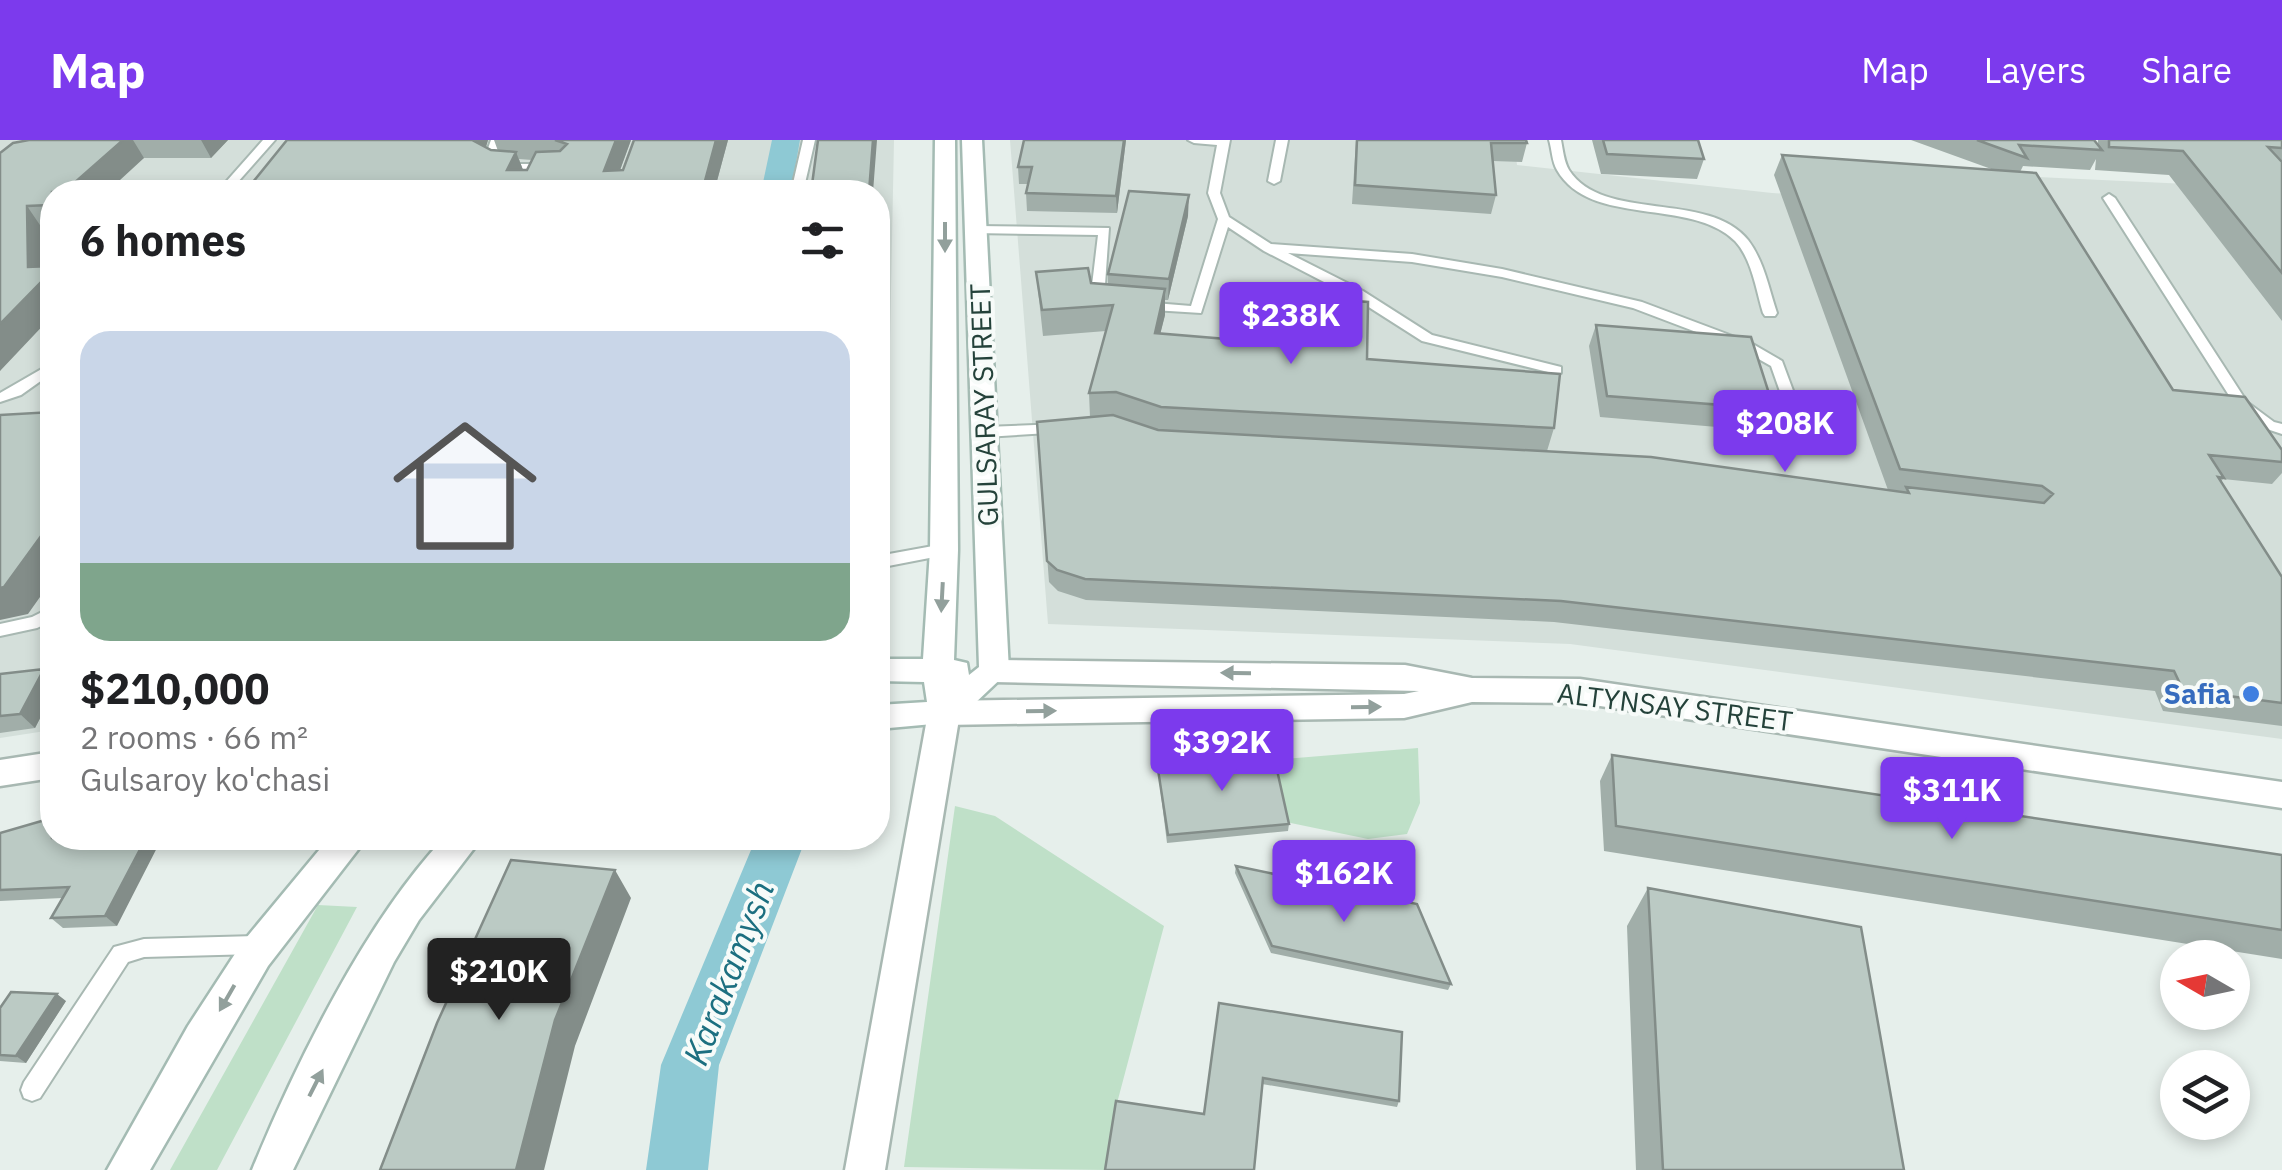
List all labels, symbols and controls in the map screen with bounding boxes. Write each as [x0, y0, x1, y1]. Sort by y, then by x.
text: Map [50, 39, 146, 101]
text: Map [1861, 47, 1929, 93]
text: Layers [1984, 47, 2086, 93]
text: Share [2141, 47, 2232, 93]
text: 6 homes [80, 213, 246, 268]
icon: filters [795, 213, 850, 268]
one-way arrow [937, 222, 953, 254]
pin: $238K [1221, 282, 1361, 367]
street label: GULSARAY STREET [961, 283, 1006, 527]
text: $238K [1241, 293, 1341, 335]
pin: $208K [1715, 390, 1855, 475]
icon: home [375, 396, 555, 576]
text: $208K [1735, 401, 1835, 443]
one-way arrow [934, 582, 950, 614]
text: $210,000 [80, 661, 269, 716]
one-way arrow [1220, 664, 1252, 680]
street label: ALTYNSAY STREET [1555, 674, 1795, 739]
place label: Safia [2164, 675, 2231, 712]
marker: Safia [2240, 683, 2262, 705]
one-way arrow [1351, 699, 1383, 715]
one-way arrow [1026, 703, 1058, 719]
pin: $392K [1152, 709, 1292, 794]
text: 2 rooms · 66 m² [80, 716, 308, 758]
text: $392K [1172, 720, 1272, 762]
pin: $311K [1882, 757, 2022, 842]
text: Gulsaroy ko'chasi [80, 758, 330, 800]
text: $311K [1902, 768, 2002, 810]
pin: $162K [1274, 840, 1414, 925]
text: $162K [1294, 851, 1394, 893]
water label: Karakamysh [672, 874, 784, 1071]
pin: $210K [429, 938, 569, 1023]
north arrow [2160, 940, 2250, 1030]
map controls [2160, 940, 2250, 1140]
text: $210K [449, 949, 549, 991]
one-way arrow [219, 983, 236, 1012]
button: layers [2160, 1050, 2250, 1140]
one-way arrow [307, 1068, 324, 1097]

